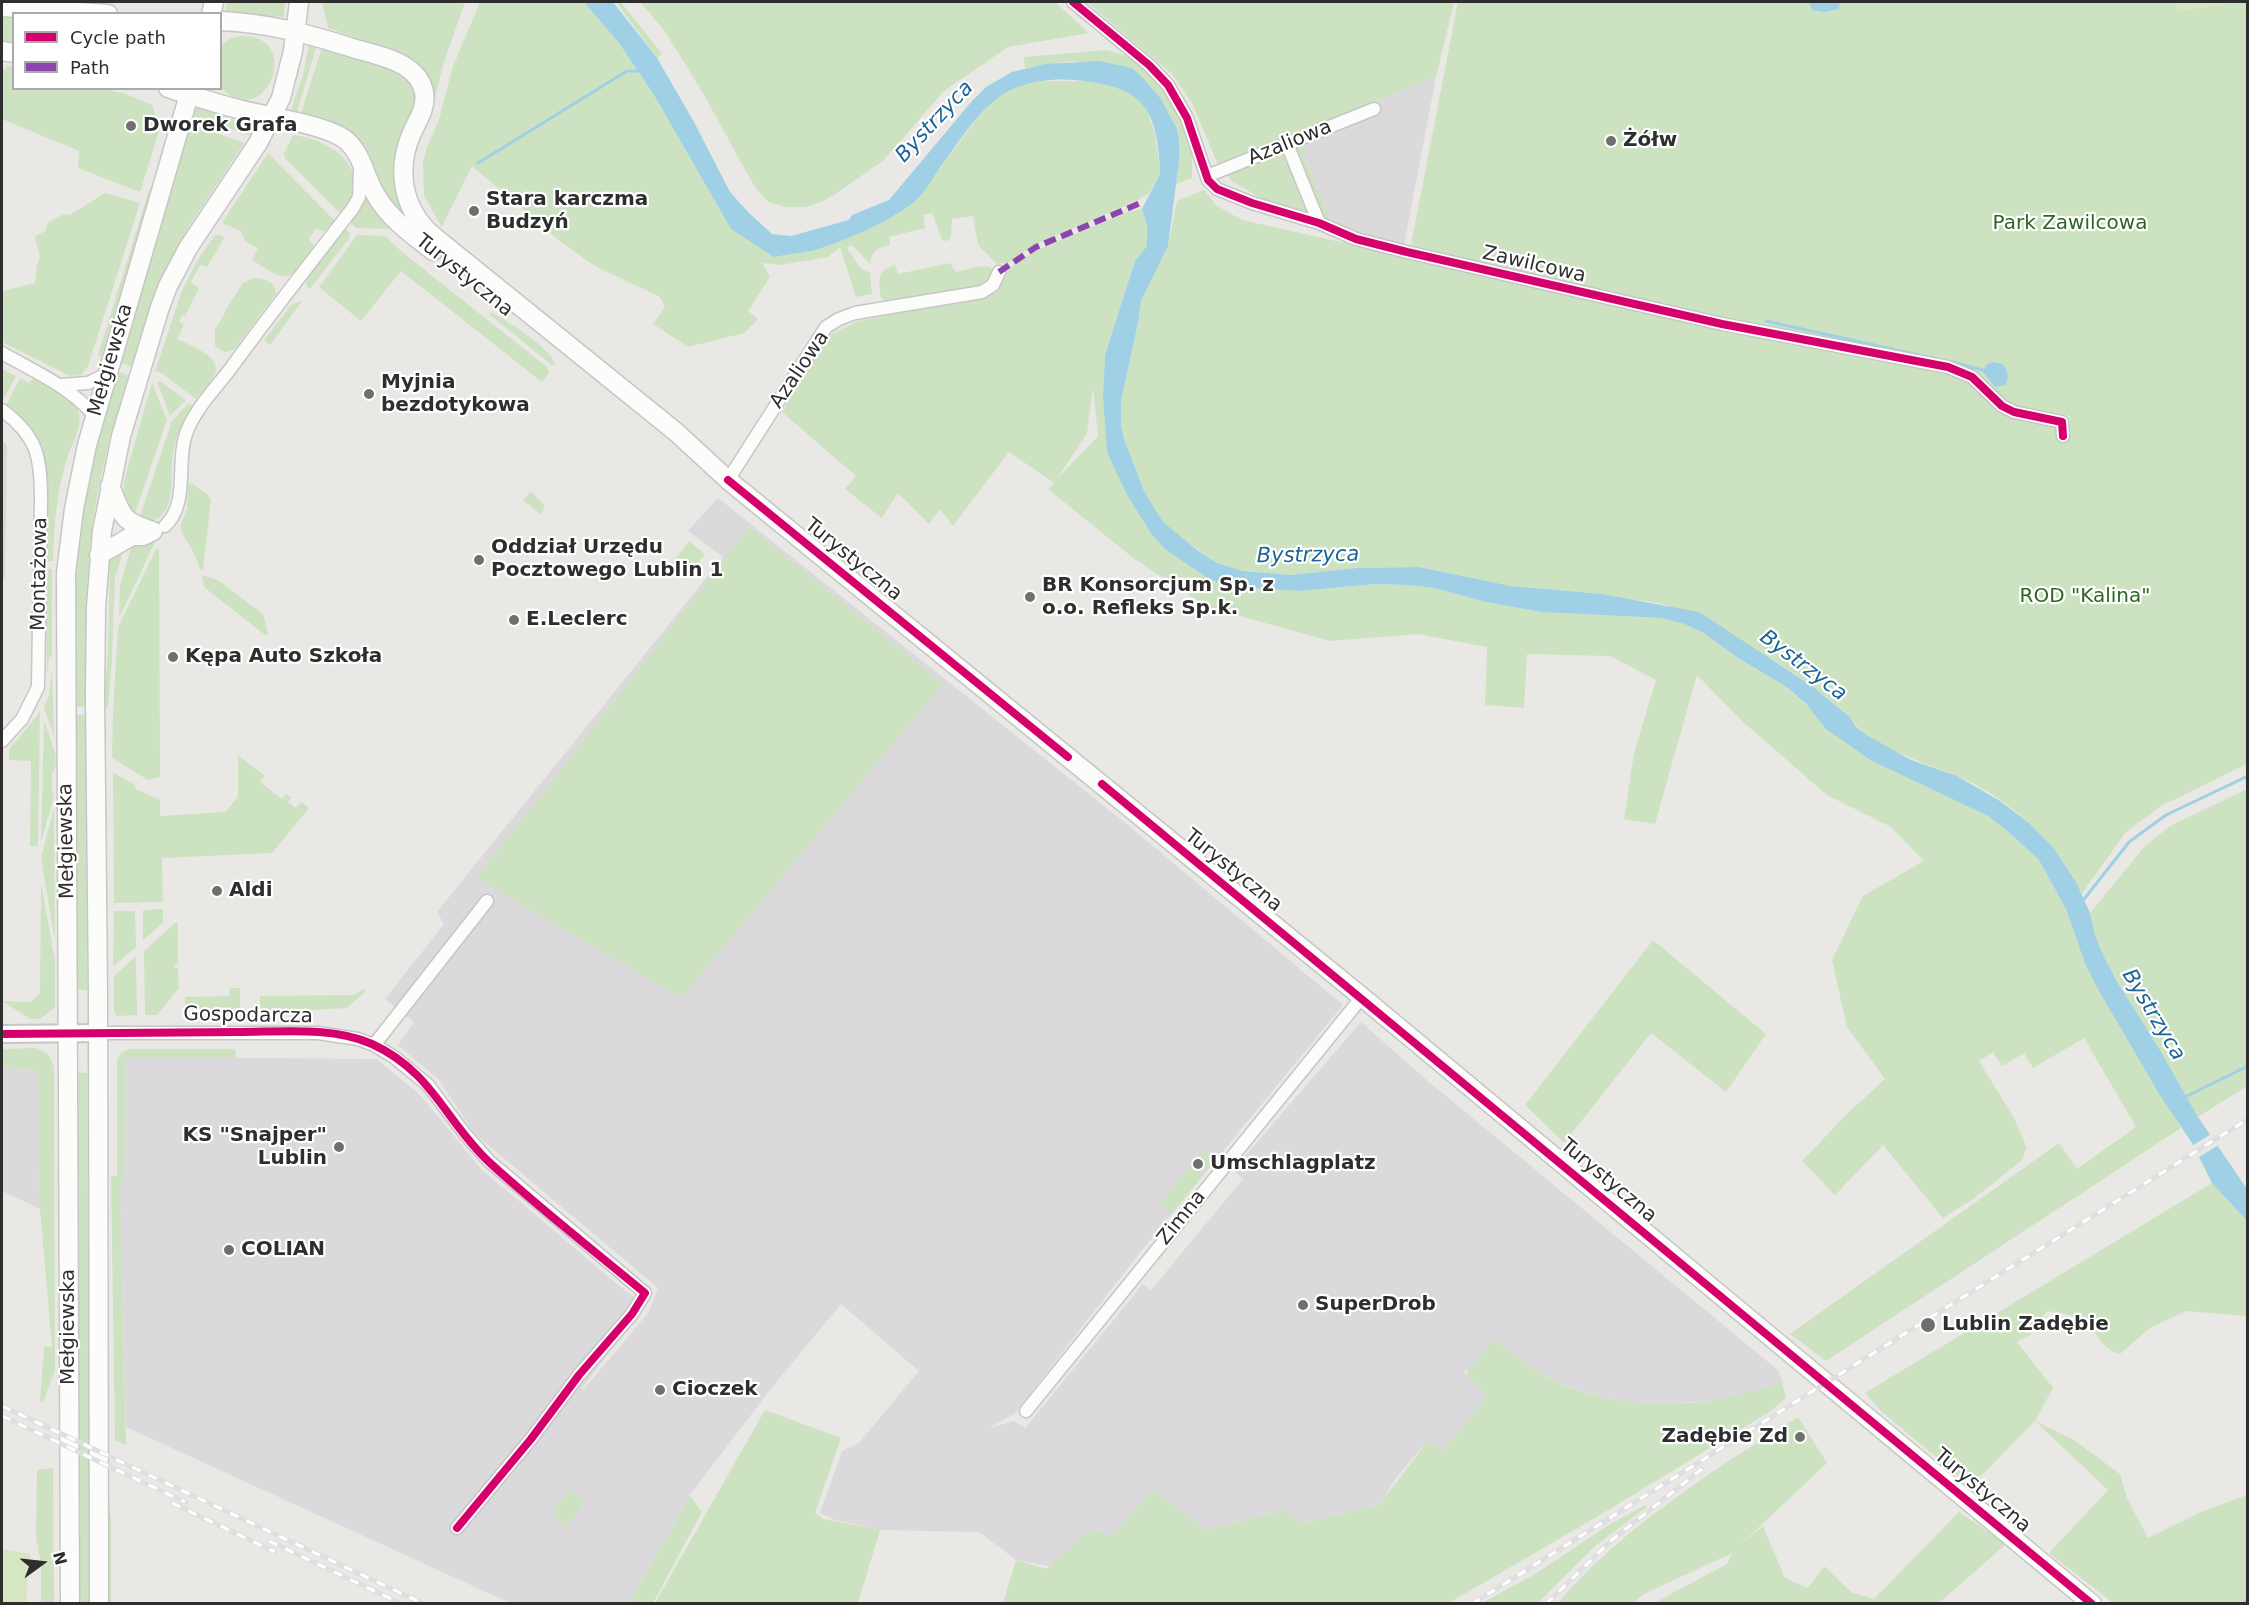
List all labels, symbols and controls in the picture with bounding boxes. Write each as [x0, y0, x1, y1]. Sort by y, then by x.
legend [12, 12, 222, 90]
text: Cycle path [70, 27, 166, 48]
text: Path [70, 57, 110, 78]
water label: Bystrzyca [891, 76, 979, 168]
place label: Dworek Grafa [143, 114, 297, 138]
street label: Azaliowa [1245, 115, 1335, 171]
marker: Dworek Grafa [124, 119, 138, 133]
place label: Żółw [1623, 129, 1677, 153]
marker: Żółw [1604, 134, 1618, 148]
place label: Stara karczma Budzyń [486, 188, 648, 235]
marker: Stara karczma Budzyń [467, 204, 481, 218]
park label: Park Zawilcowa [1993, 212, 2147, 236]
street label: Turystyczna [410, 229, 518, 323]
street label: Zawilcowa [1480, 241, 1588, 289]
street label: Mełgiewska [83, 301, 139, 419]
street label: Azaliowa [765, 327, 835, 413]
place label: Myjnia bezdotykowa [381, 371, 530, 418]
marker: Myjnia bezdotykowa [362, 387, 376, 401]
street label: Turystyczna [799, 513, 907, 607]
street label: Montażowa [27, 517, 53, 631]
place label: Oddział Urzędu Pocztowego Lublin 1 [491, 536, 723, 583]
water label: Bystrzyca [1257, 543, 1359, 569]
marker: Oddział Urzędu Pocztowego Lublin 1 [472, 553, 486, 567]
place label: BR Konsorcjum Sp. z o.o. Refleks Sp.k. [1042, 574, 1274, 621]
park label: ROD "Kalina" [2020, 585, 2150, 609]
marker: BR Konsorcjum Sp. z o.o. Refleks Sp.k. [1023, 590, 1037, 604]
place label: E.Leclerc [526, 608, 628, 632]
marker: E.Leclerc [507, 613, 521, 627]
water label: Bystrzyca [1754, 625, 1852, 707]
place label: Kępa Auto Szkoła [185, 645, 382, 669]
marker: Kępa Auto Szkoła [166, 650, 180, 664]
street label: Mełgiewska [54, 783, 80, 899]
street label: Turystyczna [1179, 824, 1287, 918]
place label: Aldi [229, 879, 273, 903]
marker: Aldi [210, 884, 224, 898]
water label: Bystrzyca [2116, 965, 2190, 1065]
street label: Gospodarcza [183, 1003, 313, 1029]
place label: KS "Snajper" Lublin [183, 1124, 327, 1171]
street label: Turystyczna [1555, 1134, 1661, 1228]
marker: KS "Snajper" Lublin [332, 1140, 346, 1154]
place label: Umschlagplatz [1210, 1152, 1376, 1176]
marker: Umschlagplatz [1191, 1157, 1205, 1171]
street label: Zimna [1153, 1186, 1211, 1250]
place label: COLIAN [241, 1238, 325, 1262]
marker: COLIAN [222, 1243, 236, 1257]
street label: Mełgiewska [57, 1269, 81, 1385]
place label: SuperDrob [1315, 1293, 1436, 1317]
marker: SuperDrob [1296, 1298, 1310, 1312]
place label: Lublin Zadębie [1942, 1313, 2109, 1337]
marker: Lublin Zadębie [1919, 1316, 1937, 1334]
place label: Cioczek [672, 1378, 758, 1402]
marker: Cioczek [653, 1383, 667, 1397]
place label: Zadębie Zd [1662, 1425, 1788, 1449]
marker: Zadębie Zd [1793, 1430, 1807, 1444]
street label: Turystyczna [1929, 1444, 2035, 1538]
north arrow [12, 1533, 72, 1593]
text: N [49, 1549, 71, 1567]

